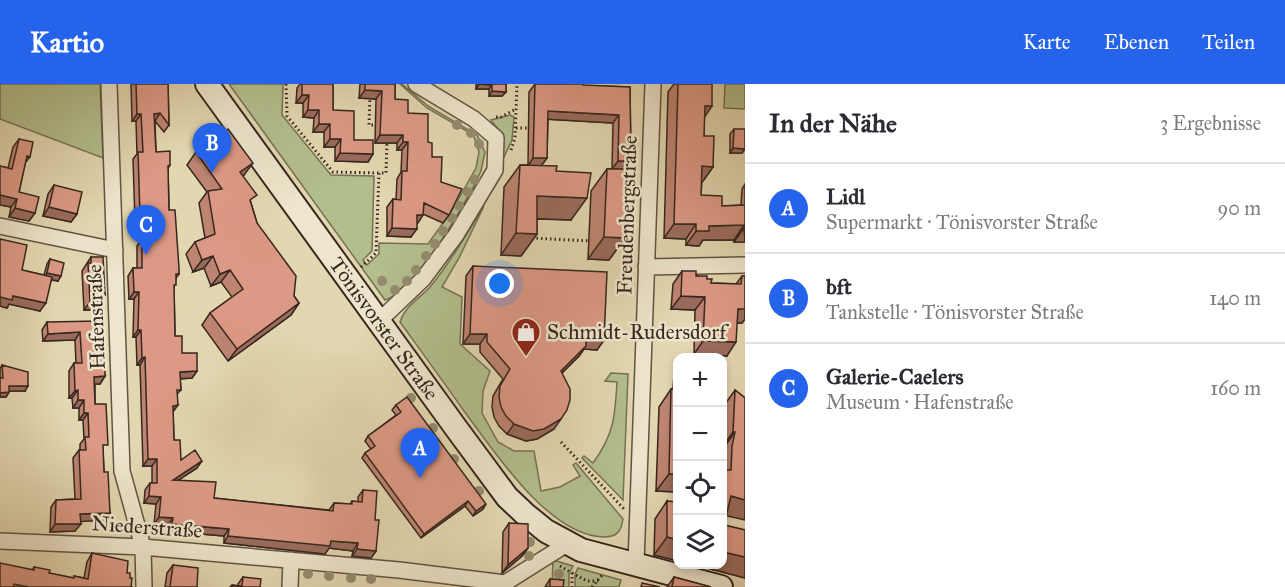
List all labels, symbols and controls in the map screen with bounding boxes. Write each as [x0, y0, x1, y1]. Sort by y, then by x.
text: Kartio [30, 25, 104, 60]
text: Karte [1023, 29, 1071, 55]
text: Ebenen [1104, 29, 1169, 55]
text: Teilen [1202, 29, 1255, 55]
text: In der Nähe [769, 107, 897, 139]
text: 3 Ergebnisse [1160, 111, 1261, 135]
pin: B [192, 124, 232, 173]
street label: Freudenbergstraße [611, 135, 643, 295]
text: Lidl [826, 183, 865, 210]
text: A [782, 196, 795, 220]
text: 90 m [1218, 196, 1261, 220]
pin: C [126, 206, 166, 255]
text: Supermarkt · Tönisvorster Straße [826, 210, 1098, 234]
street label: Tönisvorster Straße [324, 252, 445, 405]
street label: Hafenstraße [81, 264, 111, 370]
your location [485, 269, 514, 298]
text: bft [826, 273, 852, 300]
text: B [782, 286, 795, 310]
text: 140 m [1209, 286, 1261, 310]
text: Tankstelle · Tönisvorster Straße [826, 300, 1084, 324]
shop icon: Schmidt-Rudersdorf [510, 316, 542, 358]
place label: Schmidt-Rudersdorf [547, 319, 729, 345]
map controls [673, 353, 727, 569]
button: + [673, 353, 727, 407]
text: Galerie-Caelers [826, 363, 964, 390]
text: C [782, 376, 795, 400]
text: 160 m [1210, 376, 1261, 400]
text: Museum · Hafenstraße [826, 390, 1014, 414]
button: − [673, 407, 727, 461]
pin: A [400, 428, 440, 478]
button: locate [673, 461, 727, 515]
street label: Niederstraße [91, 510, 203, 544]
button: layers [673, 515, 727, 569]

